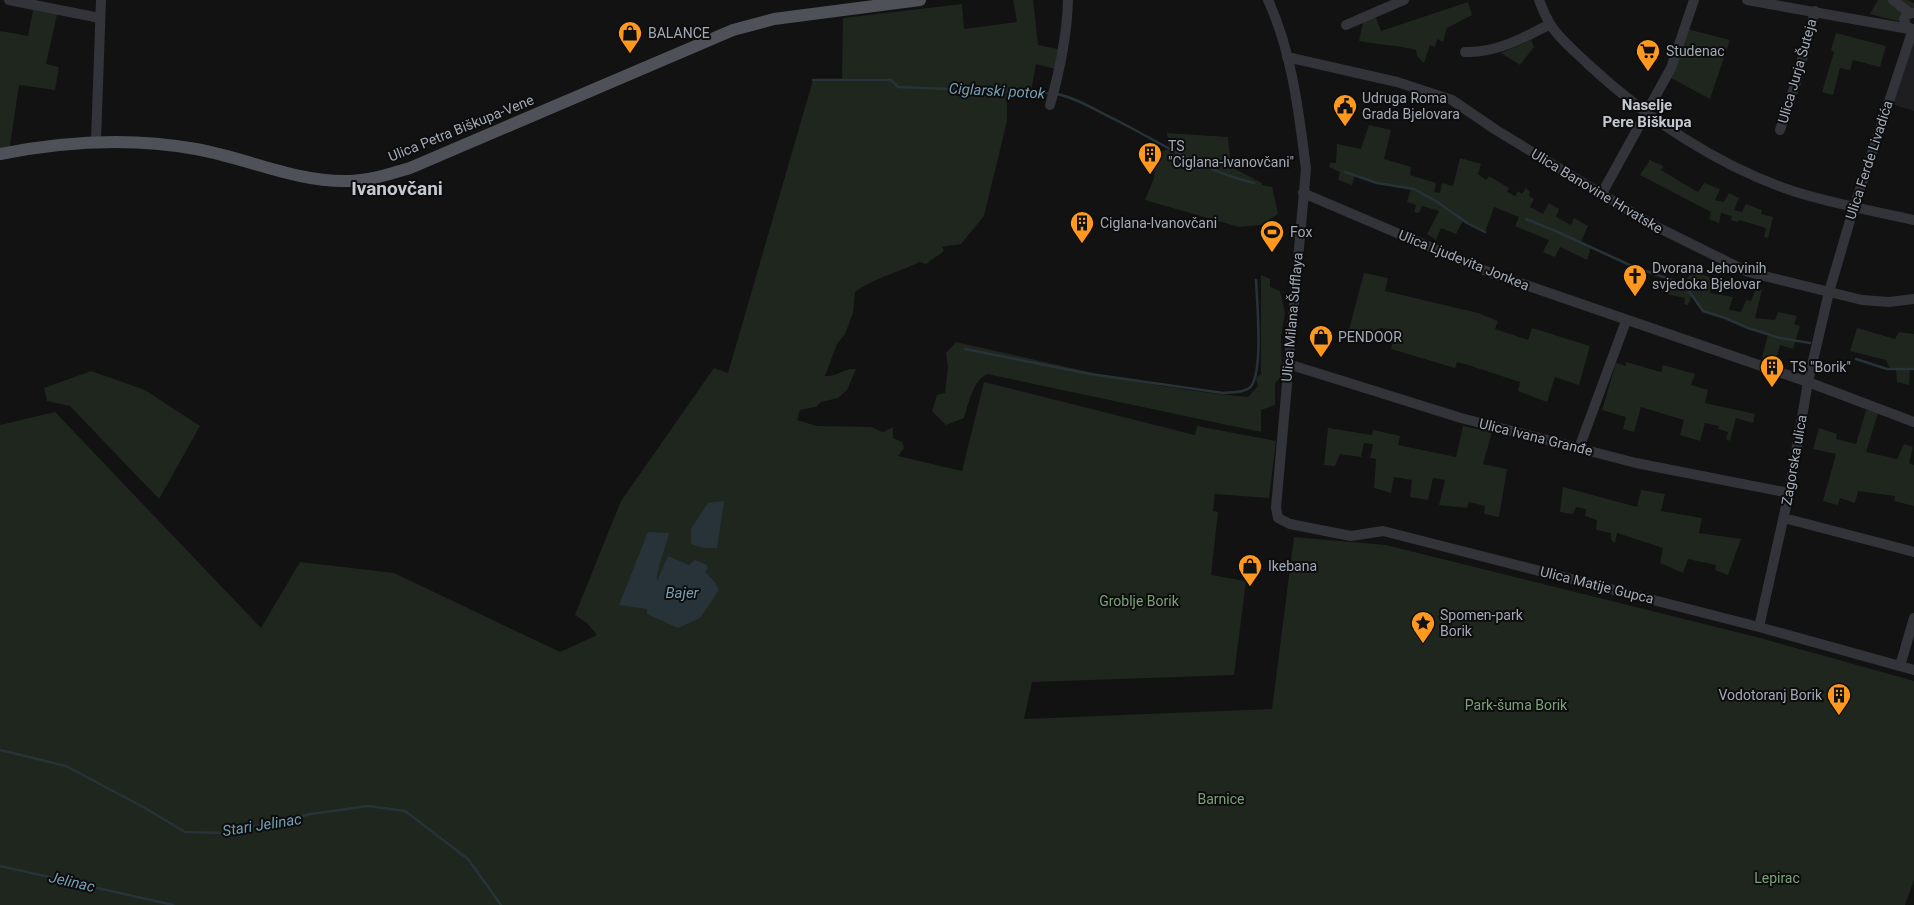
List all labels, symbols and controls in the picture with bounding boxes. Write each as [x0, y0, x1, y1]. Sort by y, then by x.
street label: Ulica Jurja Šuteja [1773, 17, 1820, 125]
shop icon: BALANCE [617, 20, 643, 54]
place label: BALANCE [648, 25, 710, 41]
supermarket icon: Studenac [1635, 38, 1661, 72]
place label: Studenac [1666, 43, 1725, 59]
water label: Ciglarski potok [948, 79, 1046, 103]
place label: Udruga Roma Grada Bjelovara [1362, 90, 1460, 122]
street label: Ulica Petra Biškupa-Vene [386, 91, 536, 165]
public building icon: Udruga Roma Grada Bjelovara [1332, 93, 1358, 127]
district label: Naselje Pere Biškupa [1603, 96, 1691, 131]
street label: Ulica Ferde Livadića [1842, 98, 1896, 222]
place label: TS "Ciglana-Ivanovčani" [1168, 138, 1294, 170]
building icon: TS "Ciglana-Ivanovčani" [1137, 141, 1163, 175]
street label: Ulica Banovine Hrvatske [1528, 145, 1666, 237]
district label: Ivanovčani [351, 177, 443, 200]
building icon: Ciglana-Ivanovčani [1069, 210, 1095, 244]
place label: Ciglana-Ivanovčani [1100, 215, 1217, 231]
sports icon: Fox [1259, 219, 1285, 253]
place label: Fox [1290, 224, 1312, 240]
street label: Ulica Ljudevita Jonkea [1396, 226, 1532, 294]
street label: Ulica Milana Šufflaya [1277, 252, 1306, 382]
place label: Dvorana Jehovinih svjedoka Bjelovar [1652, 260, 1767, 292]
church icon: Dvorana Jehovinih svjedoka Bjelovar [1622, 263, 1648, 297]
shop icon: PENDOOR [1308, 324, 1334, 358]
place label: PENDOOR [1338, 329, 1402, 345]
building icon: TS "Borik" [1759, 354, 1785, 388]
place label: TS "Borik" [1790, 359, 1851, 375]
street label: Zagorska ulica [1778, 414, 1810, 506]
street label: Ulica Ivana Granđe [1478, 415, 1594, 459]
shop icon: Ikebana [1237, 553, 1263, 587]
place label: Ikebana [1268, 558, 1317, 574]
street label: Ulica Matije Gupca [1539, 563, 1655, 607]
water label: Bajer [665, 584, 700, 602]
park label: Groblje Borik [1099, 593, 1180, 609]
place label: Spomen-park Borik [1440, 607, 1524, 639]
place icon: Spomen-park Borik [1410, 610, 1436, 644]
building icon: Vodotoranj Borik [1826, 682, 1852, 716]
place label: Vodotoranj Borik [1719, 687, 1823, 703]
park label: Park-šuma Borik [1465, 697, 1568, 713]
park label: Barnice [1198, 791, 1244, 807]
water label: Stari Jelinac [221, 810, 303, 840]
water label: Jelinac [47, 868, 97, 896]
park label: Lepirac [1754, 870, 1800, 886]

